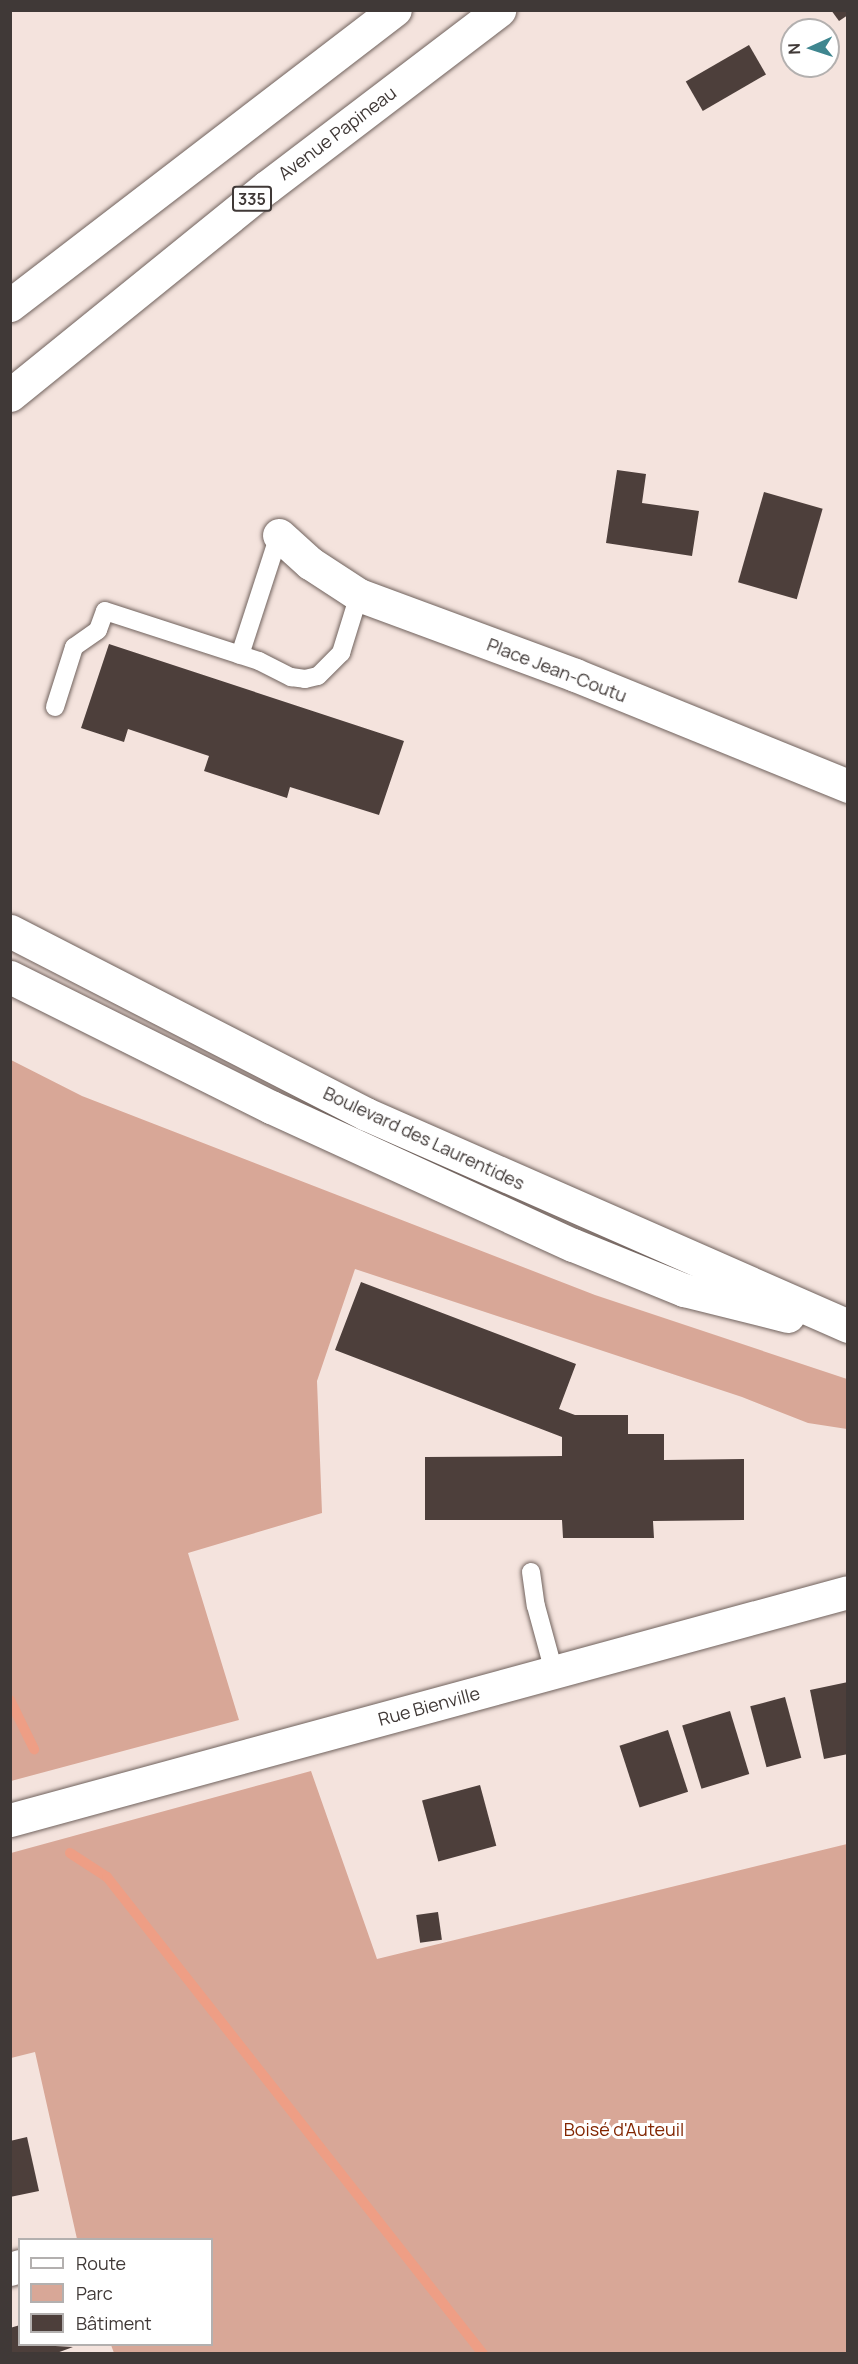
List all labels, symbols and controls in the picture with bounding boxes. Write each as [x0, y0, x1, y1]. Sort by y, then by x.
north arrow [780, 18, 840, 78]
text: N [783, 43, 805, 55]
street label: Avenue Papineau [274, 82, 400, 184]
road number: 335 [231, 186, 273, 212]
street label: Place Jean-Coutu [484, 633, 630, 707]
street label: Boulevard des Laurentides [320, 1082, 528, 1194]
street label: Rue Bienville [376, 1682, 482, 1730]
park label: Boisé d'Auteuil [564, 2118, 684, 2140]
legend [18, 2238, 213, 2346]
text: Route [76, 2251, 126, 2275]
text: Parc [76, 2281, 113, 2305]
text: Bâtiment [76, 2311, 152, 2335]

